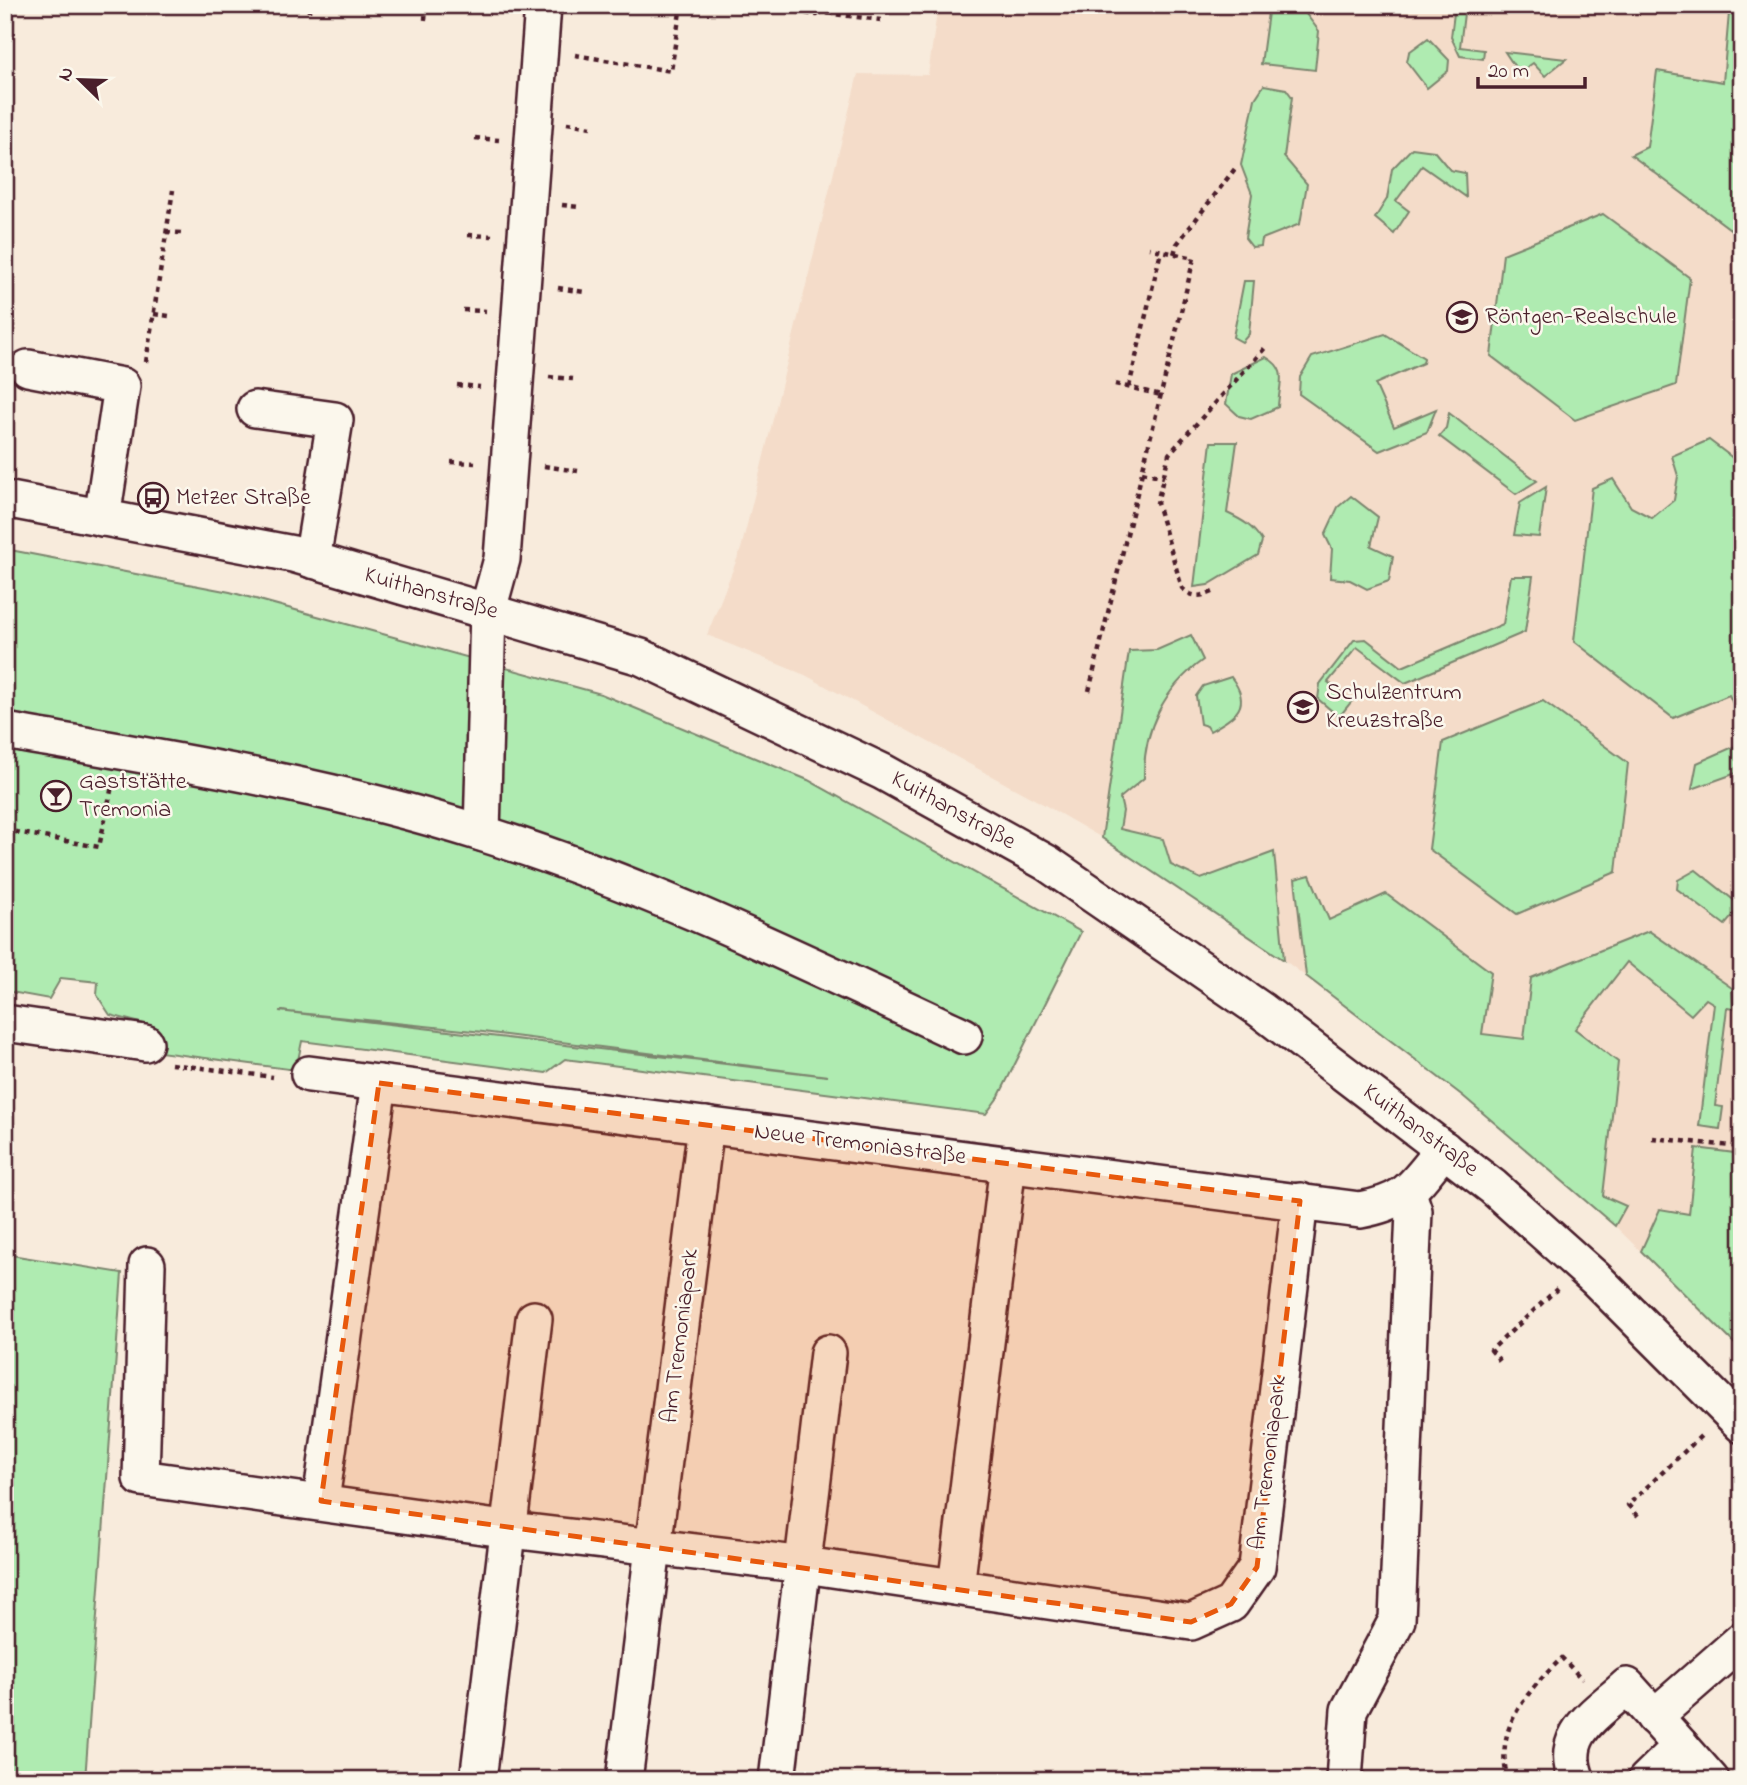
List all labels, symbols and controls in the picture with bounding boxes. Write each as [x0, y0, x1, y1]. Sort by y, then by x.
north arrow [46, 46, 116, 116]
scale bar [1478, 46, 1584, 90]
text: 20 m [1488, 57, 1529, 87]
text: N [52, 63, 82, 86]
school or university icon: Röntgen-Realschule [1445, 300, 1479, 334]
place label: Röntgen-Realschule [1485, 300, 1677, 335]
bus stop icon: Metzer Straße [136, 481, 170, 515]
place label: Metzer Straße [176, 481, 311, 516]
street label: Kuithanstraße [360, 558, 502, 630]
place label: Schulzentrum Kreuzstraße [1326, 676, 1462, 739]
school or university icon: Schulzentrum Kreuzstraße [1286, 690, 1320, 724]
street label: Kuithanstraße [884, 762, 1022, 860]
place label: Gaststätte Tremonia [79, 765, 187, 828]
bar icon: Gaststätte Tremonia [39, 779, 73, 813]
street label: Kuithanstraße [1354, 1076, 1486, 1187]
street label: Neue Tremoniastraße [752, 1115, 968, 1175]
street label: Am Tremoniapark [653, 1246, 709, 1425]
street label: Am Tremoniapark [1241, 1373, 1297, 1552]

